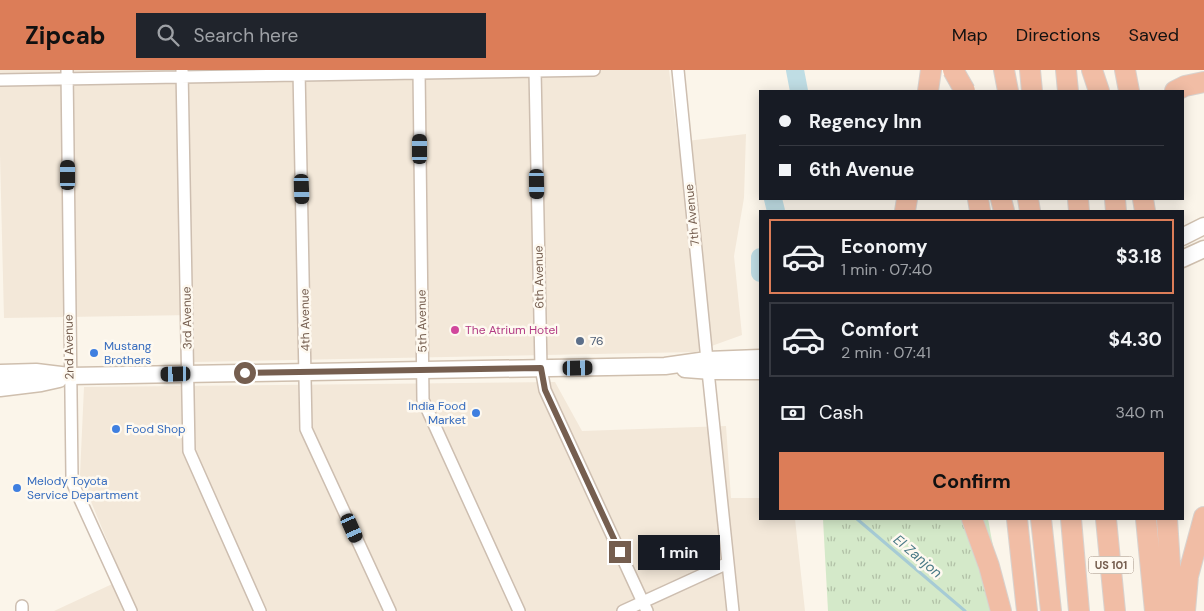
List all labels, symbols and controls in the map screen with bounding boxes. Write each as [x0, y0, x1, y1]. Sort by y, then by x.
search box [136, 13, 486, 58]
text: Zipcab [25, 20, 106, 51]
icon: search [154, 21, 182, 49]
text: Search here [194, 23, 298, 48]
text: Map [952, 23, 988, 47]
text: Directions [1016, 23, 1101, 47]
text: Saved [1129, 23, 1179, 47]
text: Regency Inn [809, 109, 922, 134]
car [412, 134, 427, 164]
text: 6th Avenue [809, 157, 914, 182]
car [60, 160, 75, 190]
car [529, 169, 544, 199]
car [293, 174, 310, 204]
street label: 7th Avenue [681, 183, 703, 247]
icon: car [781, 234, 826, 279]
text: Economy [841, 234, 928, 259]
text: $3.18 [1116, 244, 1162, 269]
street label: 6th Avenue [530, 245, 548, 309]
text: 1 min · 07:40 [841, 259, 932, 280]
street label: 3rd Avenue [178, 286, 196, 350]
street label: 4th Avenue [296, 288, 314, 352]
street label: 5th Avenue [413, 289, 431, 353]
street label: 2nd Avenue [60, 314, 78, 380]
icon: car [781, 317, 826, 362]
text: Comfort [841, 317, 919, 342]
place label: The Atrium Hotel [465, 322, 558, 338]
marker: The Atrium Hotel [449, 324, 461, 336]
text: $4.30 [1109, 327, 1162, 352]
place label: 76 [590, 333, 604, 349]
marker: 76 [574, 335, 586, 347]
place label: Mustang Brothers [104, 338, 152, 368]
text: 2 min · 07:41 [841, 342, 931, 363]
marker: Mustang Brothers [88, 347, 100, 359]
car [562, 360, 593, 376]
route start [234, 362, 256, 384]
car [160, 366, 191, 382]
place label: India Food Market [408, 398, 466, 428]
icon: cash [779, 399, 807, 427]
text: Cash [819, 400, 863, 425]
text: 340 m [1115, 402, 1164, 423]
marker: India Food Market [470, 407, 482, 419]
place label: Food Shop [126, 421, 186, 437]
marker: Food Shop [110, 423, 122, 435]
button: Confirm [779, 452, 1164, 510]
place label: Melody Toyota Service Department [27, 473, 139, 503]
marker: Melody Toyota Service Department [11, 482, 23, 494]
car [339, 511, 364, 545]
water label: El Zanjon [890, 530, 946, 582]
callout: 1 min [638, 534, 720, 570]
route end [609, 541, 631, 563]
text: 1 min [660, 542, 698, 563]
road number: US 101 [1088, 556, 1134, 574]

